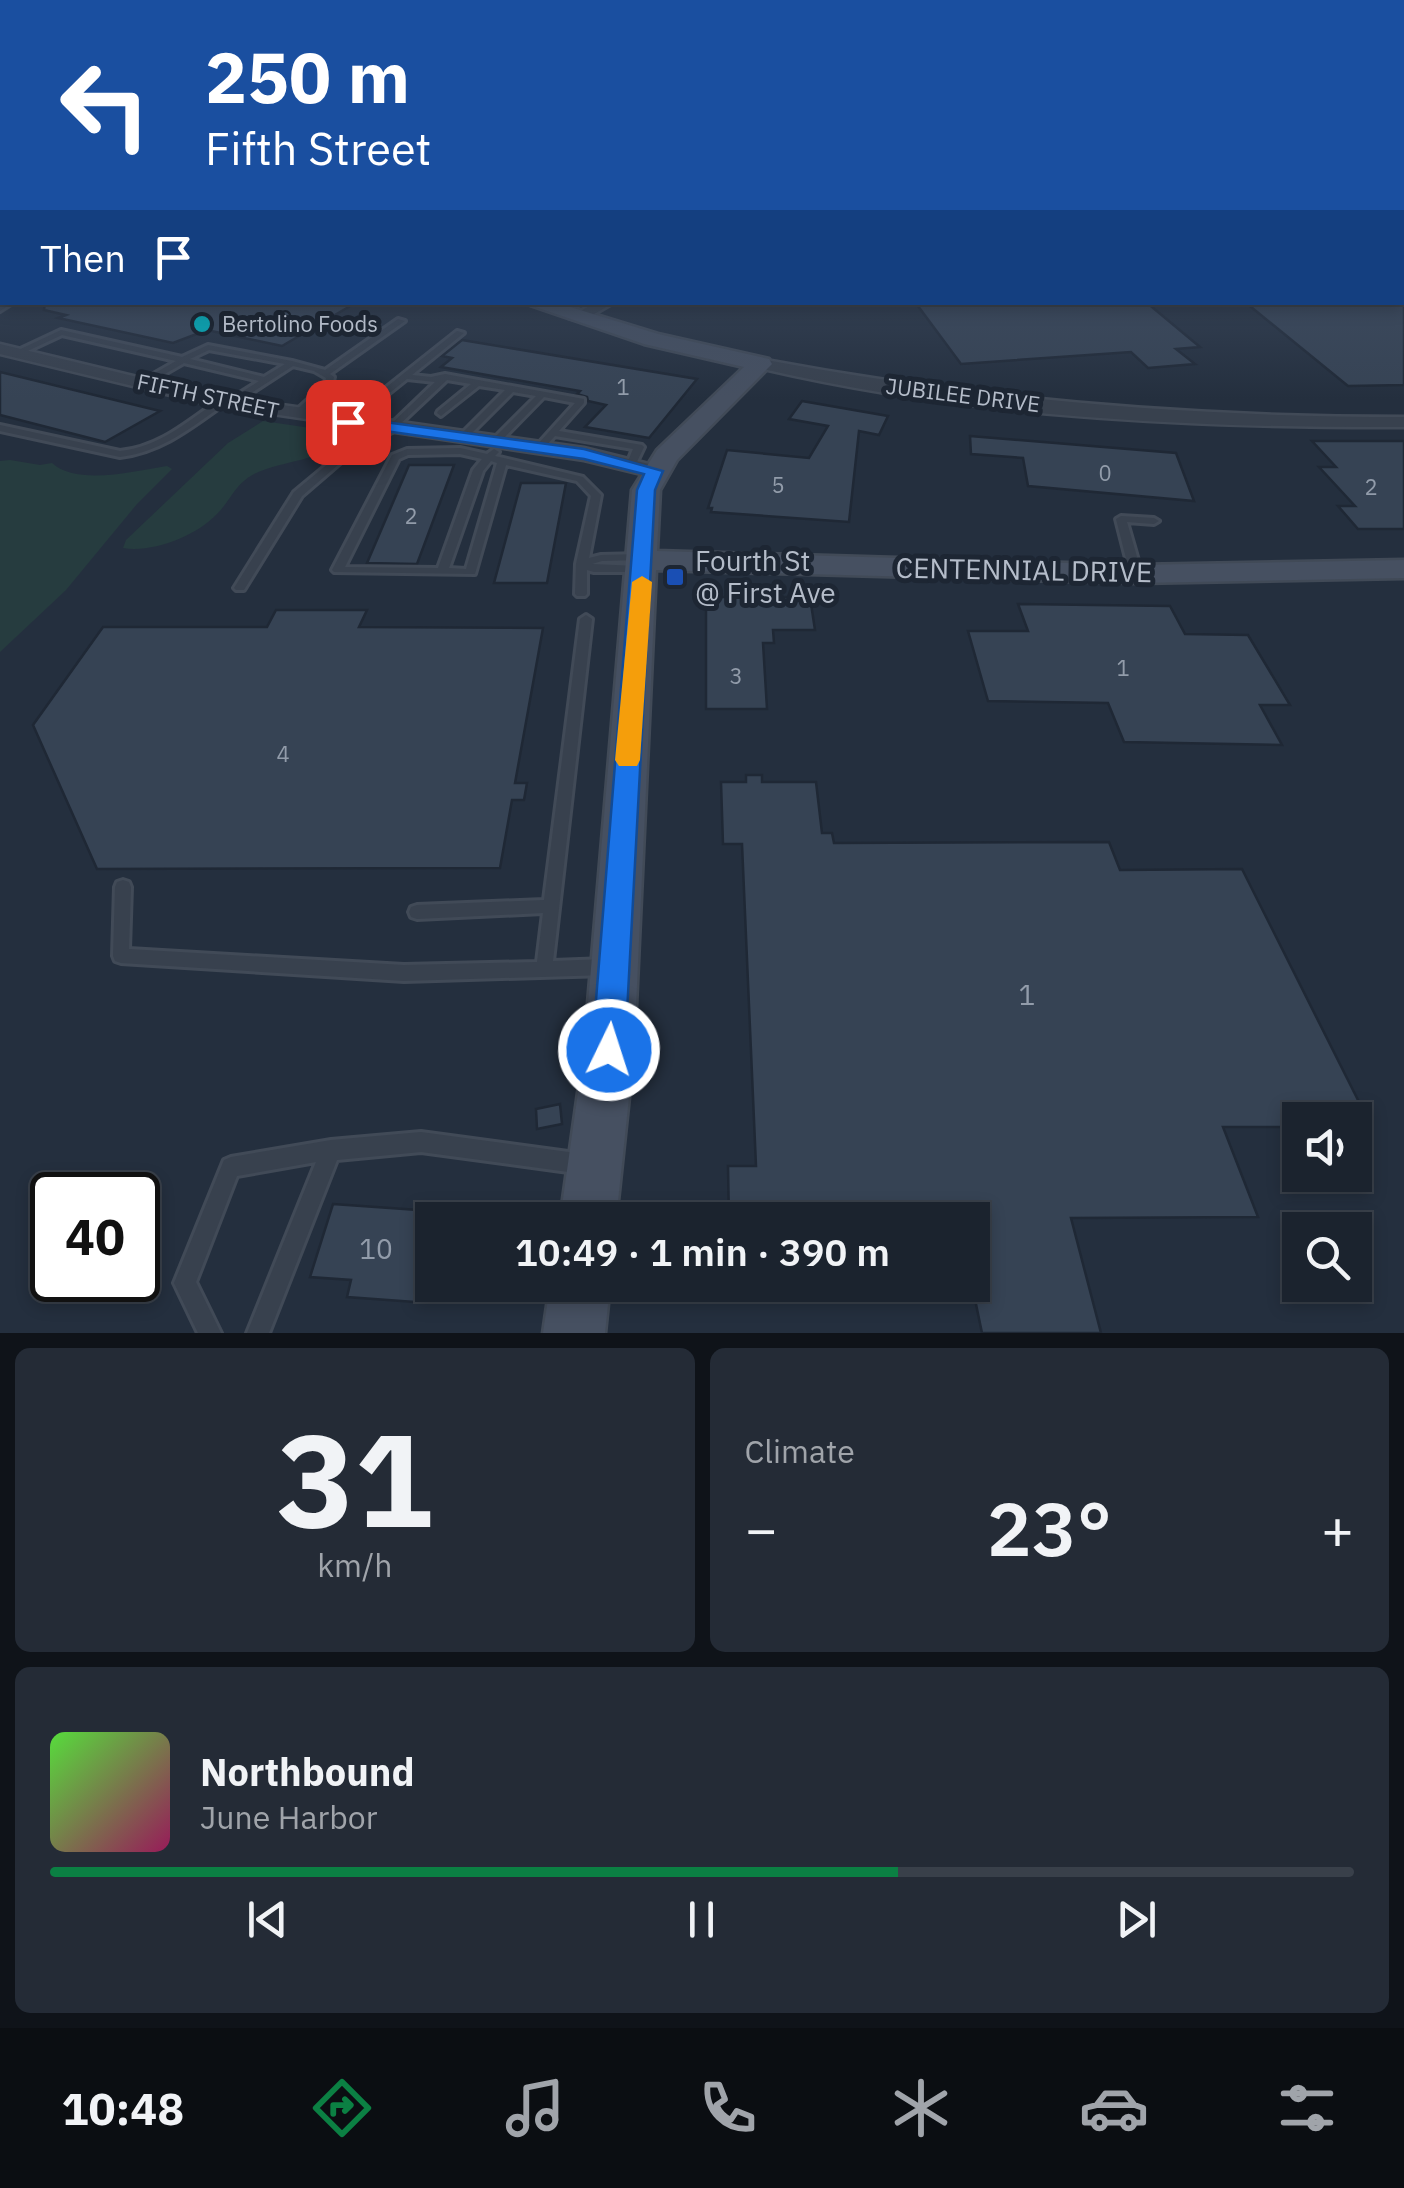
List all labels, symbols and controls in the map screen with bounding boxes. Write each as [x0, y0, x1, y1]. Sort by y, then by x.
text: 250 m [205, 31, 410, 122]
icon: left [40, 40, 170, 170]
text: Fifth Street [205, 119, 431, 177]
icon: arrive [146, 230, 201, 285]
text: Then [40, 233, 126, 282]
place label: Bertolino Foods [222, 309, 378, 338]
marker: Bertolino Foods [191, 313, 213, 335]
street label: FIFTH STREET [135, 366, 282, 425]
street label: JUBILEE DRIVE [884, 371, 1042, 418]
house number: 1 [616, 372, 630, 401]
pin [306, 380, 391, 465]
icon: arrive [321, 395, 376, 450]
house number: 0 [1098, 458, 1112, 487]
house number: 5 [771, 470, 785, 499]
house number: 2 [1364, 472, 1378, 501]
house number: 2 [404, 501, 418, 530]
place label: Fourth St @ First Ave [695, 542, 836, 611]
street label: CENTENNIAL DRIVE [895, 549, 1153, 590]
marker: Fourth St @ First Ave [664, 566, 686, 588]
house number: 1 [1116, 653, 1130, 682]
house number: 3 [729, 661, 743, 690]
house number: 4 [276, 739, 290, 768]
house number: 1 [1019, 976, 1035, 1013]
position arrow [557, 998, 661, 1102]
map controls [1282, 1102, 1372, 1302]
button: sound [1282, 1102, 1372, 1192]
speed limit sign: 40 [30, 1172, 160, 1302]
button: search [1282, 1212, 1372, 1302]
text: 10:49 · 1 min · 390 m [515, 1227, 890, 1276]
house number: 10 [359, 1230, 393, 1267]
text: 31 [277, 1394, 433, 1563]
text: Climate [745, 1430, 855, 1472]
text: 23° [987, 1479, 1112, 1577]
text: − [745, 1493, 778, 1564]
text: + [1321, 1493, 1354, 1564]
text: km/h [317, 1544, 392, 1586]
text: Northbound [200, 1747, 415, 1796]
text: June Harbor [200, 1796, 377, 1838]
icon: previous [240, 1892, 295, 1947]
icon: pause [674, 1892, 729, 1947]
icon: next [1109, 1892, 1164, 1947]
icon: directions [307, 2073, 377, 2143]
icon: music [500, 2073, 570, 2143]
icon: phone [693, 2073, 763, 2143]
icon: climate [886, 2073, 956, 2143]
icon: car [1079, 2073, 1149, 2143]
icon: filters [1272, 2073, 1342, 2143]
text: 10:48 [62, 2079, 184, 2137]

